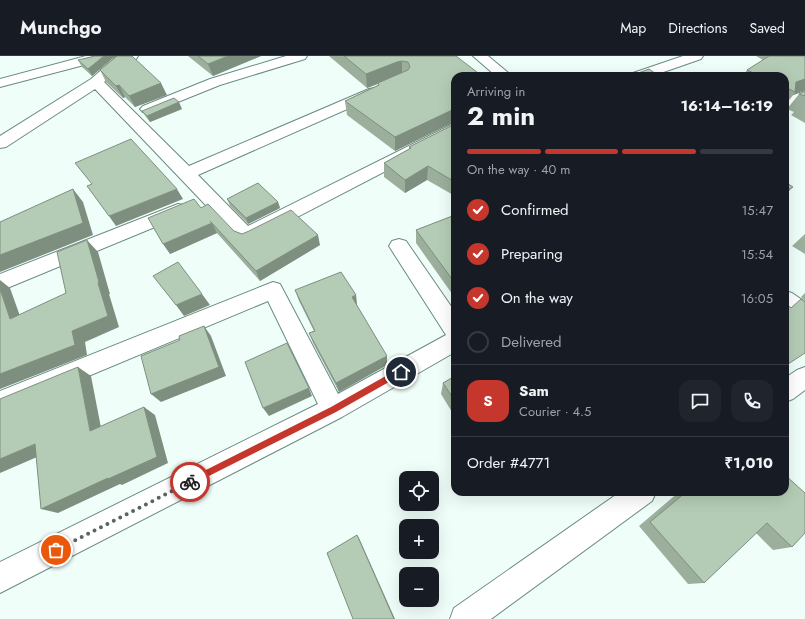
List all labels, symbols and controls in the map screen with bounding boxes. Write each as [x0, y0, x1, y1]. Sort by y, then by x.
text: Munchgo [20, 14, 102, 41]
text: Map [620, 18, 646, 38]
text: Directions [668, 18, 728, 38]
text: Saved [750, 18, 785, 38]
text: Arriving in [467, 82, 525, 101]
text: 16:14–16:19 [680, 95, 773, 117]
text: 2 min [467, 97, 535, 135]
text: On the way · 40 m [467, 160, 570, 179]
icon: check [467, 199, 489, 221]
text: Confirmed [501, 199, 569, 221]
text: 15:47 [742, 201, 773, 220]
icon: check [467, 243, 489, 265]
text: Preparing [501, 243, 563, 265]
text: 15:54 [741, 245, 773, 264]
icon: check [467, 287, 489, 309]
text: On the way [501, 287, 573, 309]
text: 16:05 [741, 289, 773, 308]
text: Delivered [501, 331, 562, 353]
pin [384, 355, 418, 389]
icon: home [390, 361, 412, 383]
text: Sam [519, 380, 549, 402]
button: chat [679, 380, 721, 422]
button: phone [731, 380, 773, 422]
text: S [483, 390, 493, 412]
text: Courier · 4.5 [519, 402, 591, 421]
text: Order #4771 [467, 452, 550, 474]
text: ₹1,010 [724, 452, 773, 474]
courier [170, 462, 210, 502]
icon: bike [179, 471, 201, 493]
map controls [399, 471, 439, 607]
button: locate [399, 471, 439, 511]
button: + [399, 519, 439, 559]
pin [39, 533, 73, 567]
icon: bag [45, 539, 67, 561]
button: − [399, 567, 439, 607]

